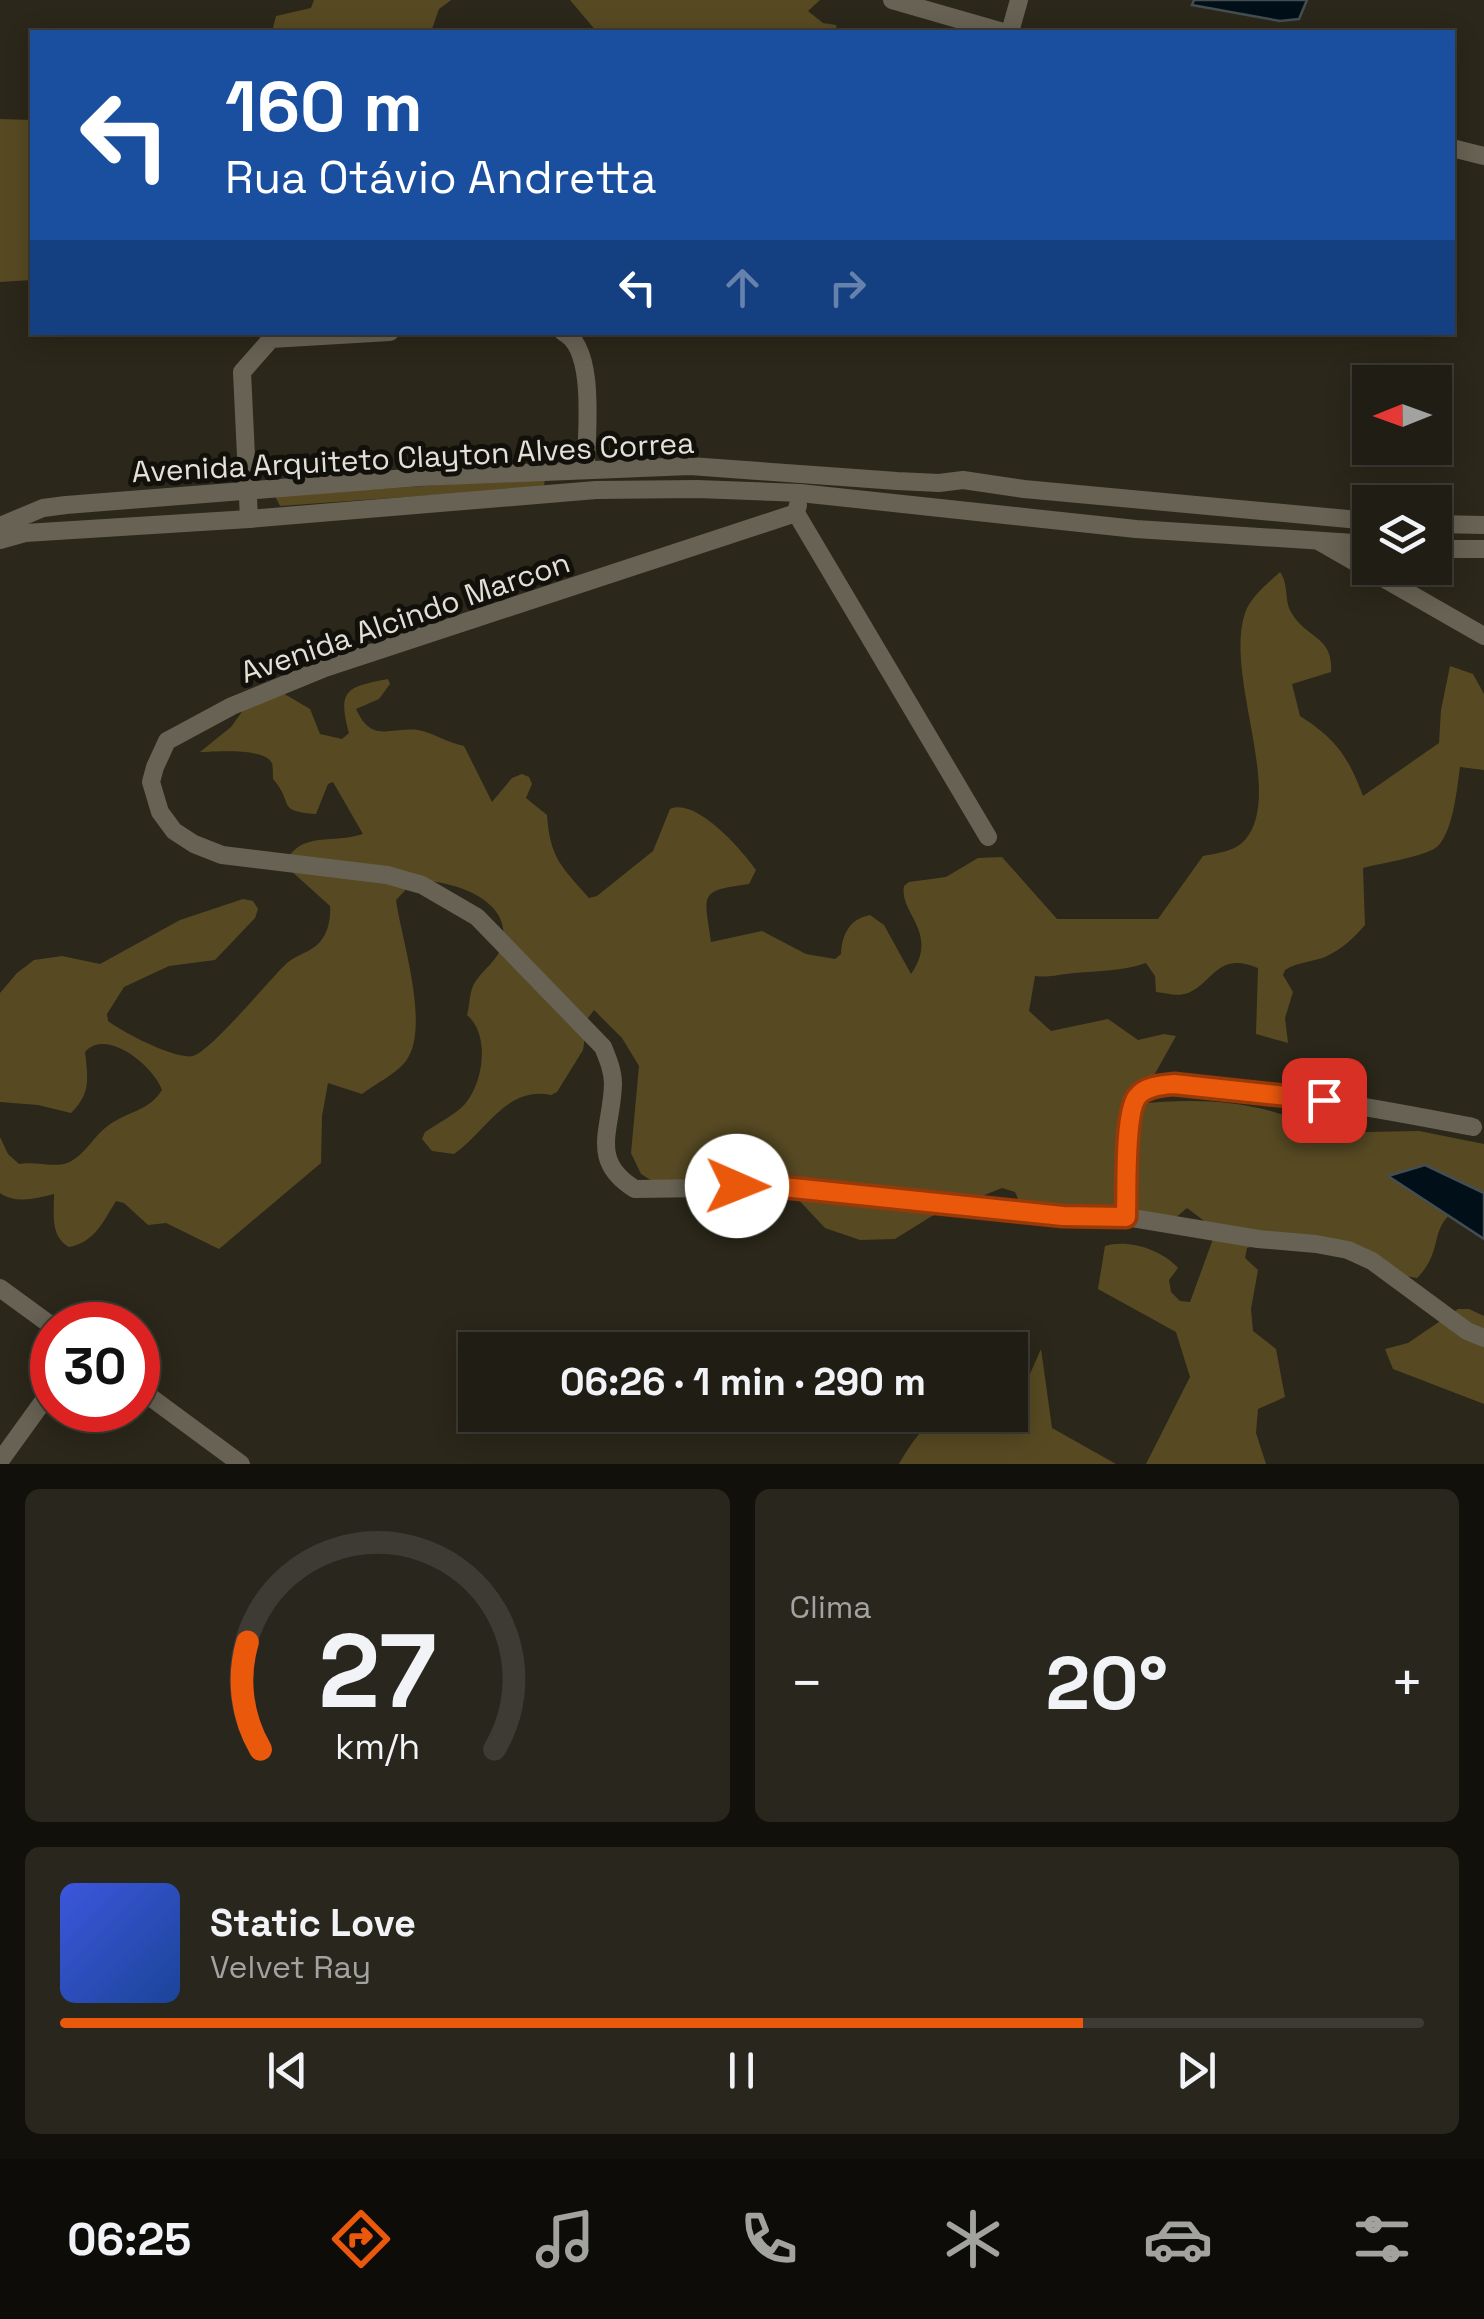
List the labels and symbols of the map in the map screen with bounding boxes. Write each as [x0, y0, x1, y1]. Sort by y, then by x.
north arrow [1352, 365, 1452, 465]
street label: Avenida Arquiteto Clayton Alves Correa [131, 423, 695, 491]
street label: Avenida Alcindo Marcon [235, 542, 575, 692]
pin [1282, 1058, 1367, 1143]
position arrow [685, 1134, 789, 1238]
speed limit sign: 30 [30, 1302, 160, 1432]

